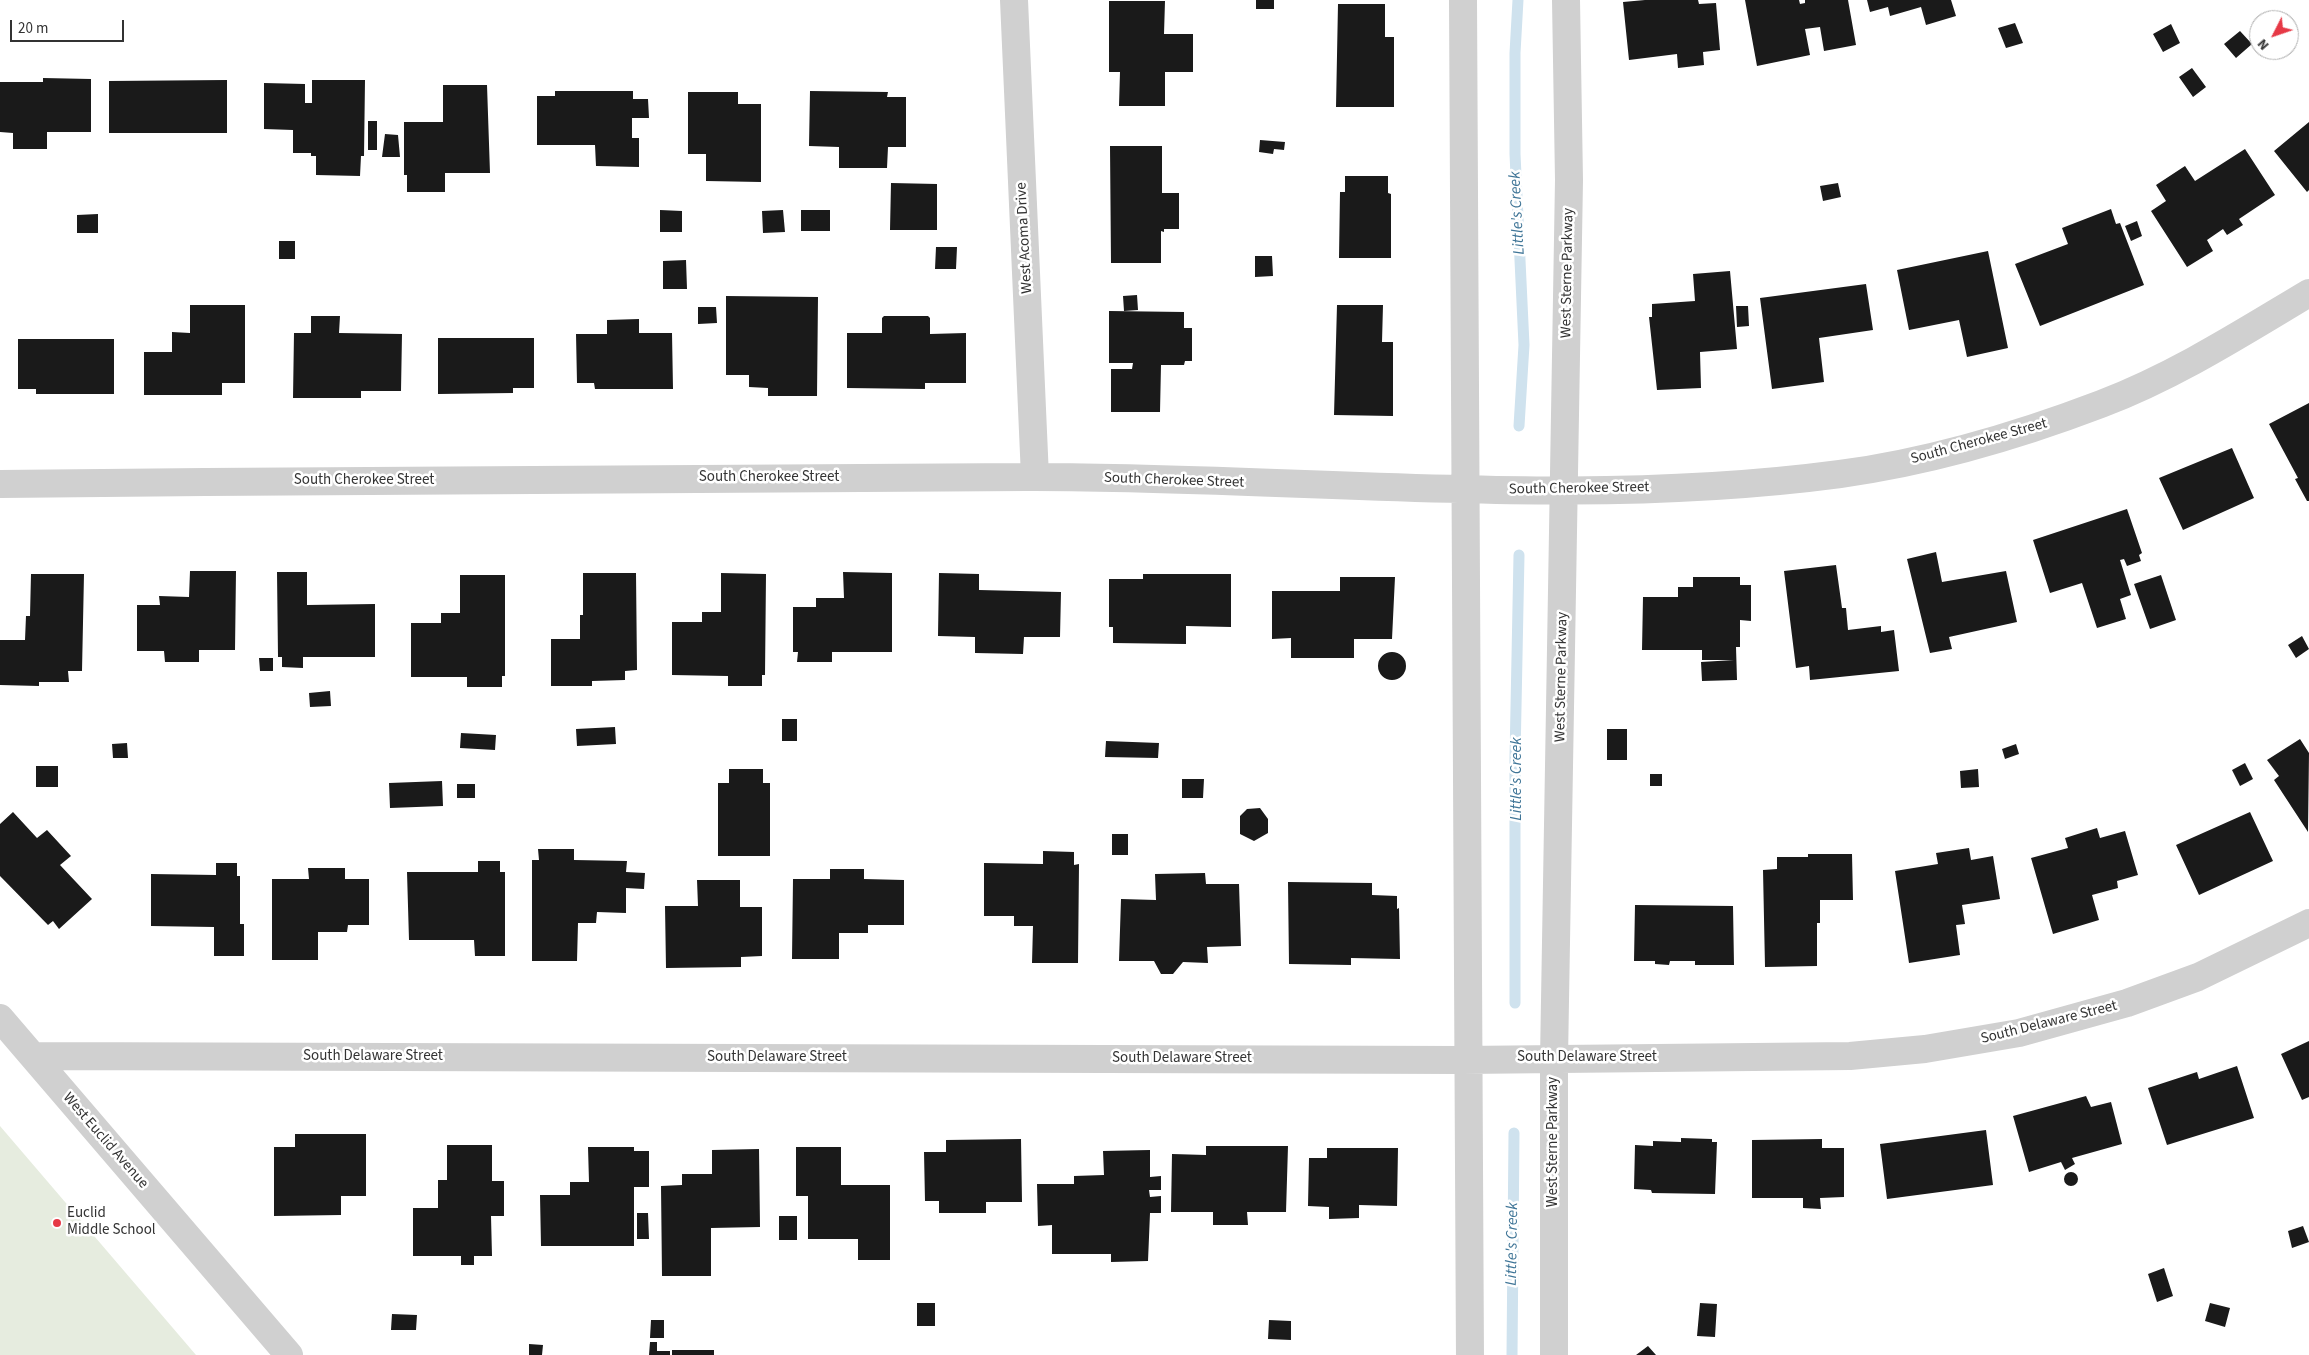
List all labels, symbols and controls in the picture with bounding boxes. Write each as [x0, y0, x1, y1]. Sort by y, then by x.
scale bar [12, 10, 126, 42]
north arrow [2249, 10, 2299, 60]
text: 20 m [18, 18, 48, 39]
text: N [2253, 34, 2274, 54]
water label: Little's Creek [1506, 171, 1530, 255]
street label: West Acoma Drive [1013, 182, 1037, 294]
street label: West Sterne Parkway [1558, 208, 1578, 338]
street label: South Cherokee Street [1909, 415, 2049, 469]
street label: South Cherokee Street [699, 469, 839, 487]
street label: South Cherokee Street [1103, 470, 1245, 492]
street label: South Cherokee Street [294, 472, 434, 490]
street label: South Cherokee Street [1509, 479, 1649, 499]
street label: West Sterne Parkway [1552, 612, 1572, 742]
water label: Little's Creek [1507, 737, 1527, 821]
street label: South Delaware Street [1979, 997, 2119, 1049]
street label: South Delaware Street [303, 1048, 443, 1066]
street label: South Delaware Street [707, 1049, 847, 1067]
street label: South Delaware Street [1517, 1049, 1657, 1067]
street label: South Delaware Street [1112, 1050, 1252, 1068]
street label: West Sterne Parkway [1545, 1077, 1563, 1207]
street label: West Euclid Avenue [58, 1089, 152, 1193]
water label: Little's Creek [1503, 1202, 1523, 1286]
place label: Euclid Middle School [67, 1205, 156, 1240]
marker: Euclid Middle School [51, 1217, 63, 1229]

